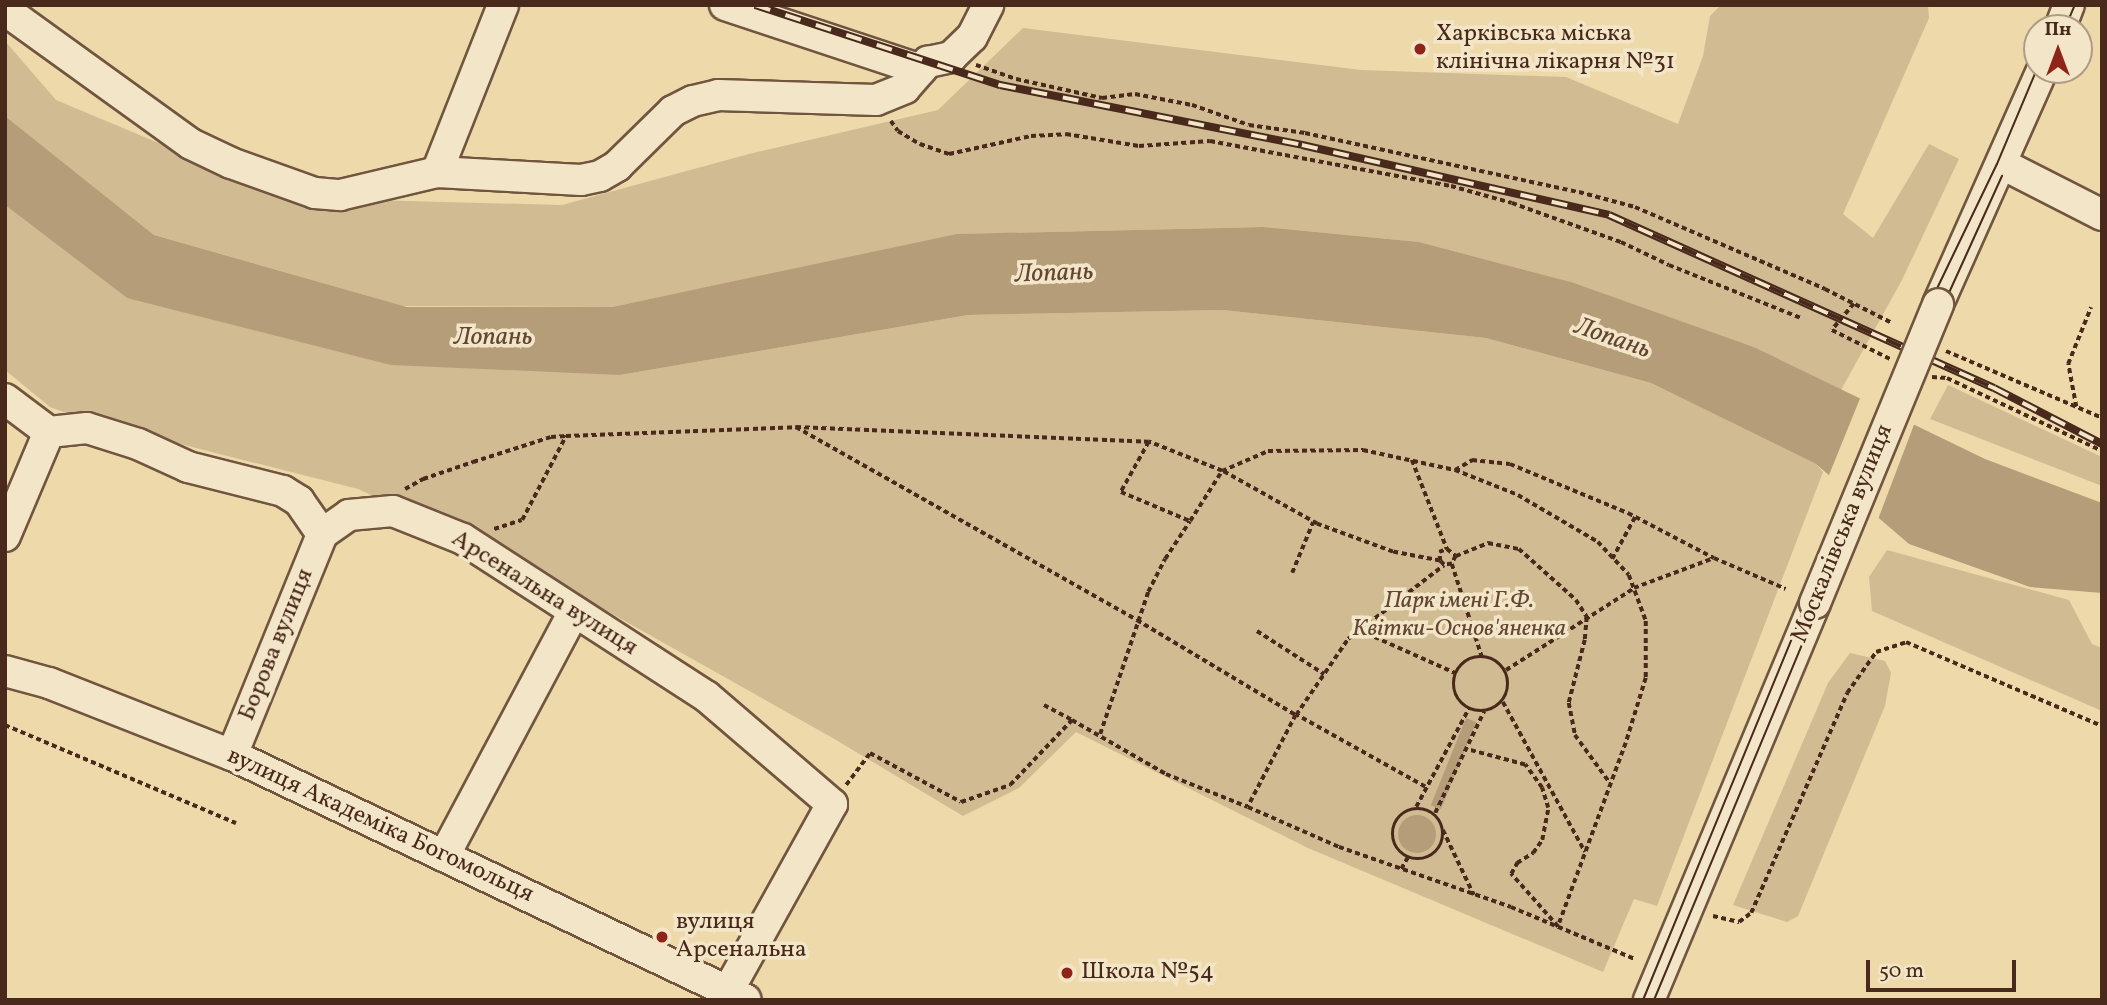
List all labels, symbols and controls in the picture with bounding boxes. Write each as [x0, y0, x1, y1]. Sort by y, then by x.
north arrow [2023, 14, 2093, 84]
text: Пн [2045, 17, 2071, 43]
place label: Харківська міська клінічна лікарня №31 [1436, 21, 1675, 77]
marker: Харківська міська клінічна лікарня №31 [1410, 39, 1430, 59]
water label: Лопань [1014, 257, 1094, 291]
water label: Лопань [1570, 311, 1654, 367]
water label: Лопань [454, 322, 532, 354]
street label: Москалівська вулиця [1786, 421, 1900, 647]
street label: Арсенальна вулиця [446, 525, 642, 663]
street label: Борова вулиця [233, 565, 321, 725]
park label: Парк імені Г.Ф. Квітки-Основ'яненка [1352, 588, 1566, 644]
street label: вулиця Академіка Богомольця [222, 742, 538, 910]
place label: вулиця Арсенальна [676, 909, 807, 965]
marker: вулиця Арсенальна [654, 929, 670, 945]
scale bar [1869, 946, 2020, 990]
text: 50 m [1879, 957, 1924, 986]
place label: Школа №54 [1081, 959, 1214, 987]
marker: Школа №54 [1059, 965, 1075, 981]

